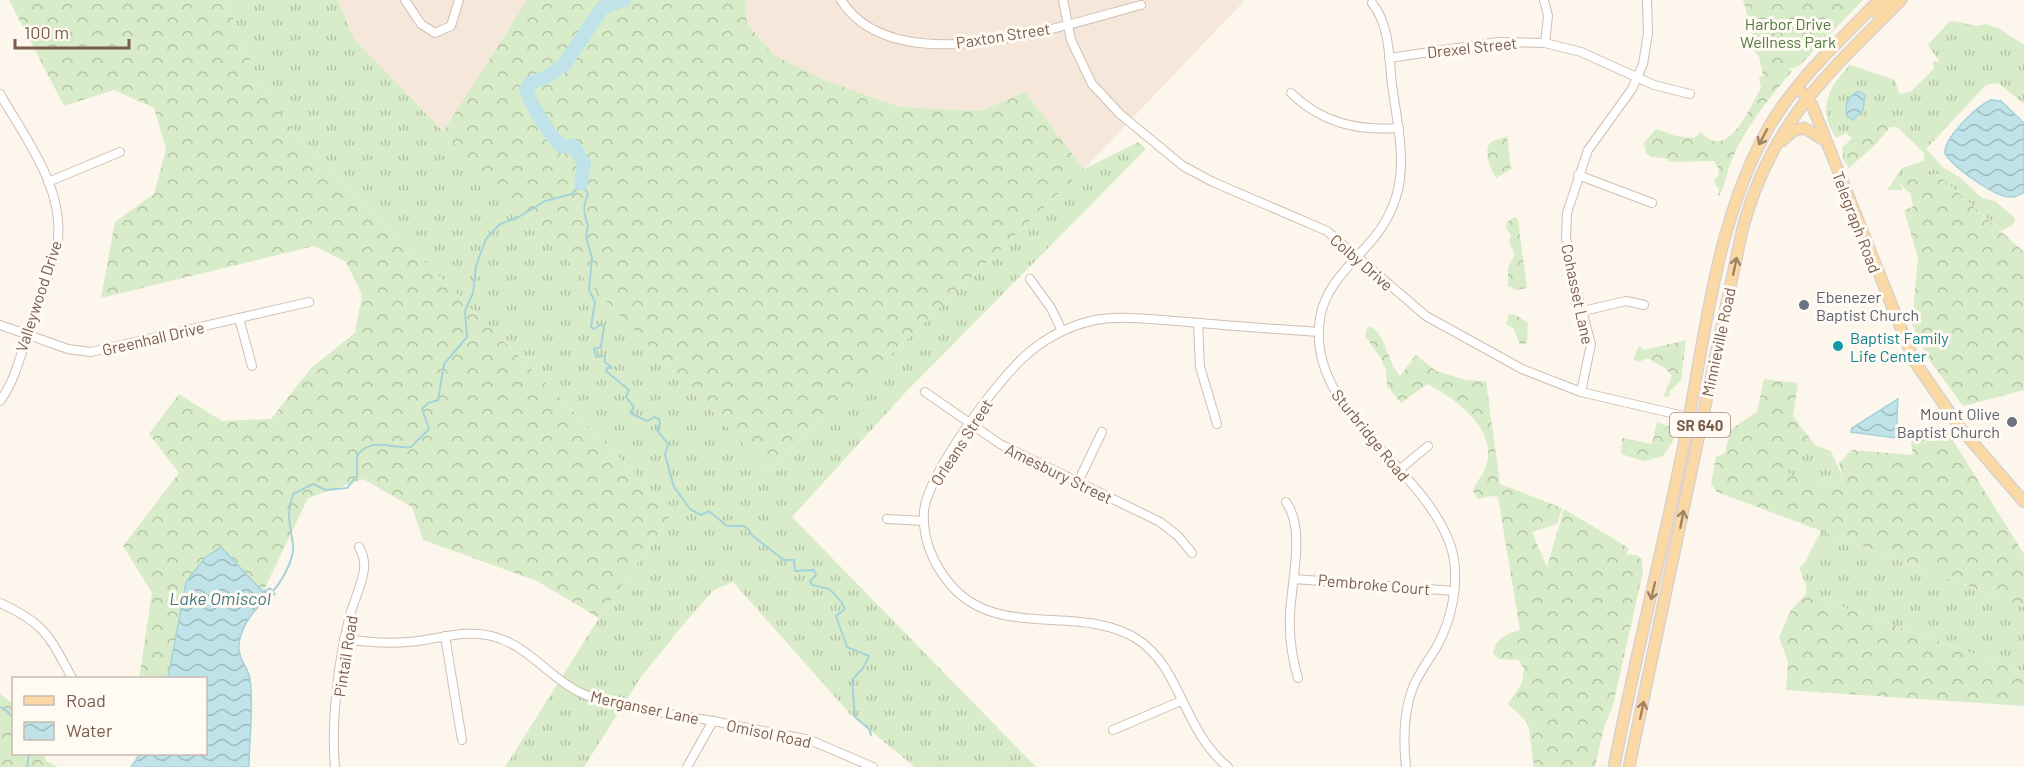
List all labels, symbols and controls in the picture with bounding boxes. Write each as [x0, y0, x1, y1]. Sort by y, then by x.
scale bar [15, 12, 129, 50]
park label: Harbor Drive Wellness Park [1740, 14, 1836, 51]
street label: Paxton Street [955, 18, 1051, 52]
text: 100 m [24, 21, 69, 43]
street label: Drexel Street [1426, 33, 1518, 61]
one-way arrow [1757, 128, 1768, 146]
street label: Telegraph Road [1829, 169, 1885, 275]
street label: Colby Drive [1327, 230, 1397, 294]
street label: Valleywood Drive [11, 238, 65, 354]
street label: Cohasset Lane [1558, 242, 1598, 346]
one-way arrow [1729, 257, 1741, 276]
street label: Minnieville Road [1697, 286, 1739, 398]
place label: Ebenezer Baptist Church [1816, 287, 1919, 324]
marker: Ebenezer Baptist Church [1797, 298, 1811, 312]
street label: Greenhall Drive [100, 317, 206, 359]
place label: Baptist Family Life Center [1850, 328, 1949, 365]
marker: Baptist Family Life Center [1831, 339, 1845, 353]
street label: Sturbridge Road [1328, 385, 1414, 485]
street label: Orleans Street [926, 395, 996, 489]
place label: Mount Olive Baptist Church [1897, 404, 2000, 441]
road number: SR 640 [1670, 413, 1730, 437]
marker: Mount Olive Baptist Church [2005, 415, 2019, 429]
street label: Amesbury Street [1002, 439, 1116, 507]
one-way arrow [1677, 510, 1688, 529]
street label: Pembroke Court [1317, 570, 1431, 598]
one-way arrow [1646, 581, 1658, 600]
water label: Lake Omiscol [169, 587, 271, 609]
street label: Pintail Road [329, 614, 361, 698]
legend [12, 677, 207, 755]
street label: Merganser Lane [589, 686, 701, 728]
text: Road [66, 689, 106, 711]
one-way arrow [1636, 701, 1648, 720]
street label: Omisol Road [725, 715, 813, 751]
text: Water [66, 719, 113, 741]

